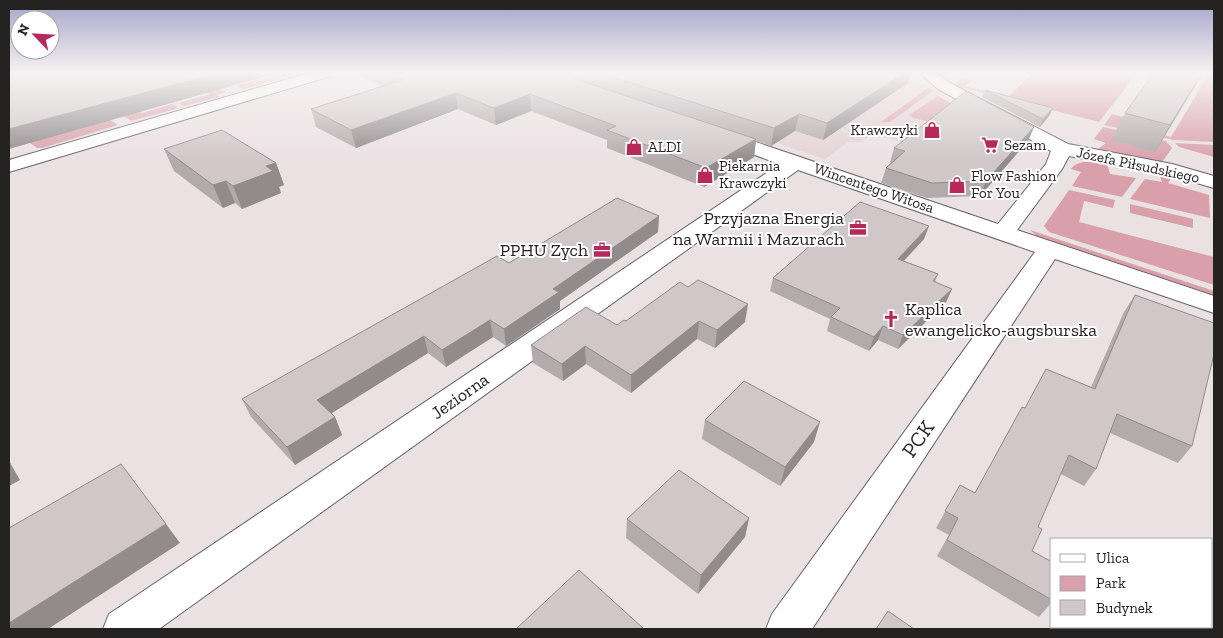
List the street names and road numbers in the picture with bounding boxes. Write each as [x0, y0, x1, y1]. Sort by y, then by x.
street label: Józefa Piłsudskiego [1075, 143, 1201, 187]
street label: Wincentego Witosa [812, 159, 936, 217]
street label: Jeziorna [427, 368, 493, 424]
street label: PCK [896, 415, 939, 462]

